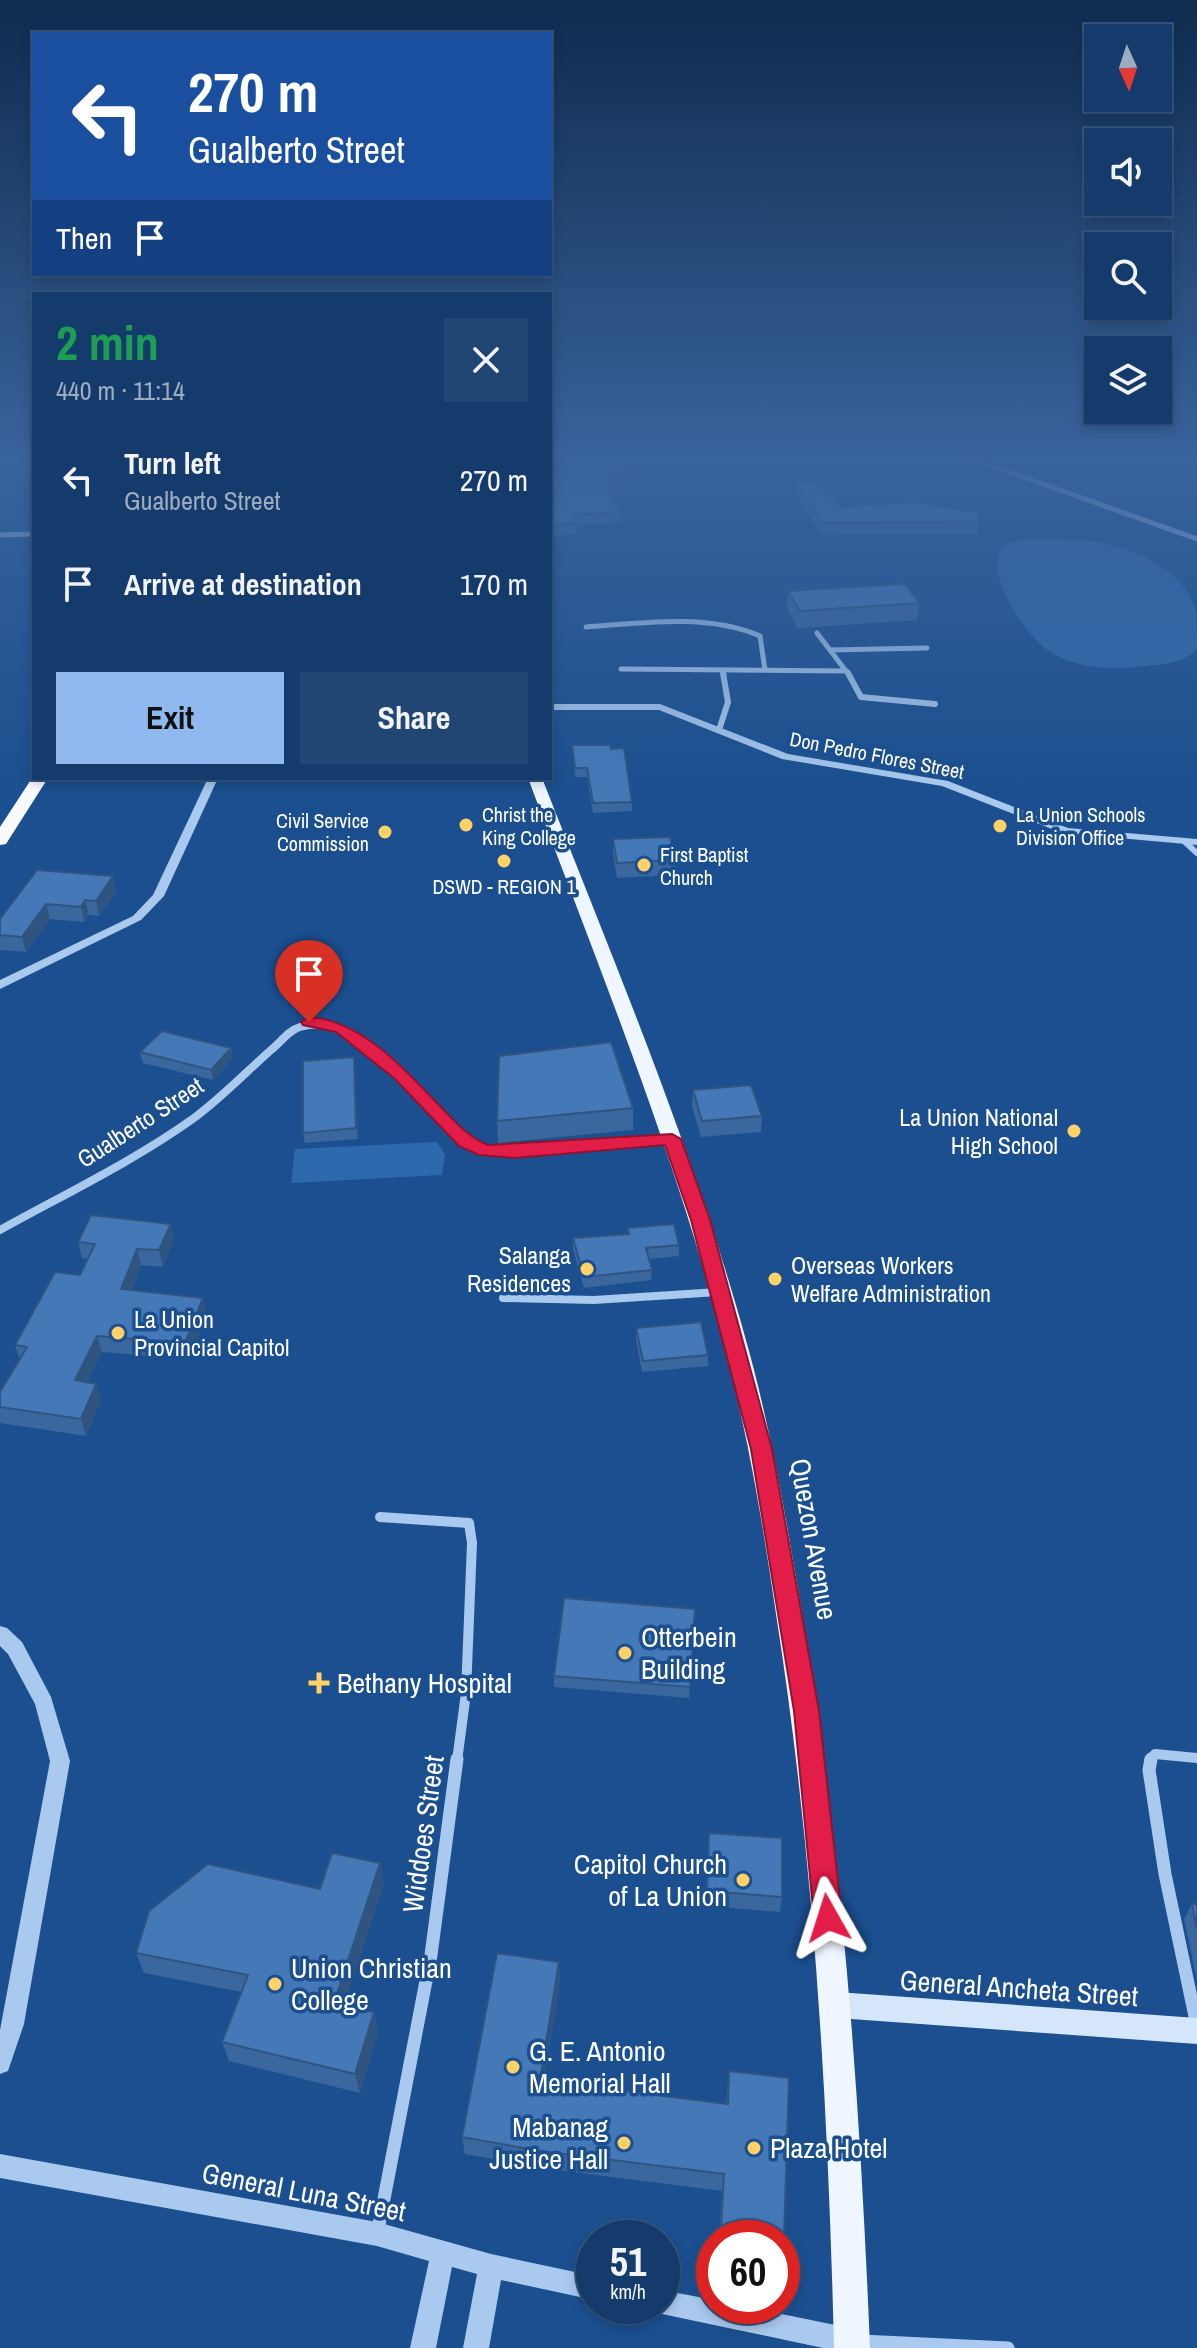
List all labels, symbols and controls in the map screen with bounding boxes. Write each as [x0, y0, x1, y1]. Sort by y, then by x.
north arrow [1084, 24, 1172, 112]
map controls [1084, 24, 1172, 424]
text: 270 m [188, 54, 318, 129]
icon: left [56, 64, 160, 168]
text: Gualberto Street [188, 126, 405, 174]
button: sound [1084, 128, 1172, 216]
icon: arrive [128, 216, 172, 260]
text: Then [56, 218, 112, 258]
button: search [1084, 232, 1172, 320]
text: 2 min [56, 310, 159, 375]
button: close [444, 318, 528, 402]
button: layers [1084, 336, 1172, 424]
text: 440 m · 11:14 [56, 373, 185, 408]
text: Turn left [124, 443, 221, 483]
icon: left [56, 458, 100, 502]
text: 270 m [460, 460, 528, 500]
text: Gualberto Street [124, 483, 280, 518]
icon: arrive [56, 562, 100, 606]
text: Arrive at destination [124, 564, 362, 604]
text: 170 m [460, 564, 528, 604]
button: Exit [56, 672, 284, 764]
button: Share [300, 672, 528, 764]
street label: Don Pedro Flores Street [788, 725, 967, 785]
place label: Christ the King College [482, 801, 576, 851]
place label: La Union Schools Division Office [1016, 801, 1145, 851]
place label: Civil Service Commission [276, 807, 369, 857]
marker: Christ the King College [457, 816, 475, 834]
marker: La Union Schools Division Office [991, 817, 1009, 835]
marker: Civil Service Commission [376, 823, 394, 841]
place label: First Baptist Church [660, 841, 749, 891]
marker: DSWD - REGION 1 [495, 852, 513, 870]
marker: First Baptist Church [635, 856, 653, 874]
place label: DSWD - REGION 1 [432, 873, 576, 900]
pin [275, 940, 343, 1022]
icon: arrive [287, 952, 331, 996]
street label: Gualberto Street [71, 1069, 210, 1175]
place label: La Union National High School [899, 1101, 1058, 1161]
marker: La Union National High School [1065, 1122, 1083, 1140]
place label: Salanga Residences [467, 1239, 571, 1299]
place label: Overseas Workers Welfare Administration [791, 1249, 991, 1309]
marker: Salanga Residences [578, 1260, 596, 1278]
marker: Overseas Workers Welfare Administration [766, 1270, 784, 1288]
place label: La Union Provincial Capitol [134, 1303, 289, 1363]
marker: La Union Provincial Capitol [109, 1324, 127, 1342]
street label: Quezon Avenue [781, 1455, 847, 1623]
place label: Otterbein Building [641, 1618, 737, 1688]
marker: Otterbein Building [616, 1644, 634, 1662]
place label: Bethany Hospital [337, 1664, 512, 1702]
marker: Bethany Hospital [308, 1672, 330, 1694]
street label: Widdoes Street [393, 1753, 453, 1915]
place label: Capitol Church of La Union [574, 1845, 727, 1915]
marker: Capitol Church of La Union [734, 1871, 752, 1889]
position arrow [786, 1876, 870, 1960]
place label: Union Christian College [291, 1949, 452, 2019]
street label: General Ancheta Street [899, 1961, 1139, 2015]
marker: Union Christian College [266, 1975, 284, 1993]
place label: G. E. Antonio Memorial Hall [529, 2032, 671, 2102]
marker: G. E. Antonio Memorial Hall [504, 2058, 522, 2076]
place label: Mabanag Justice Hall [489, 2108, 608, 2178]
place label: Plaza Hotel [770, 2129, 887, 2167]
marker: Mabanag Justice Hall [615, 2134, 633, 2152]
marker: Plaza Hotel [745, 2139, 763, 2157]
street label: General Luna Street [199, 2154, 409, 2230]
speed limit sign: 60 [696, 2220, 800, 2324]
text: 51 [610, 2235, 646, 2288]
text: km/h [610, 2278, 646, 2305]

